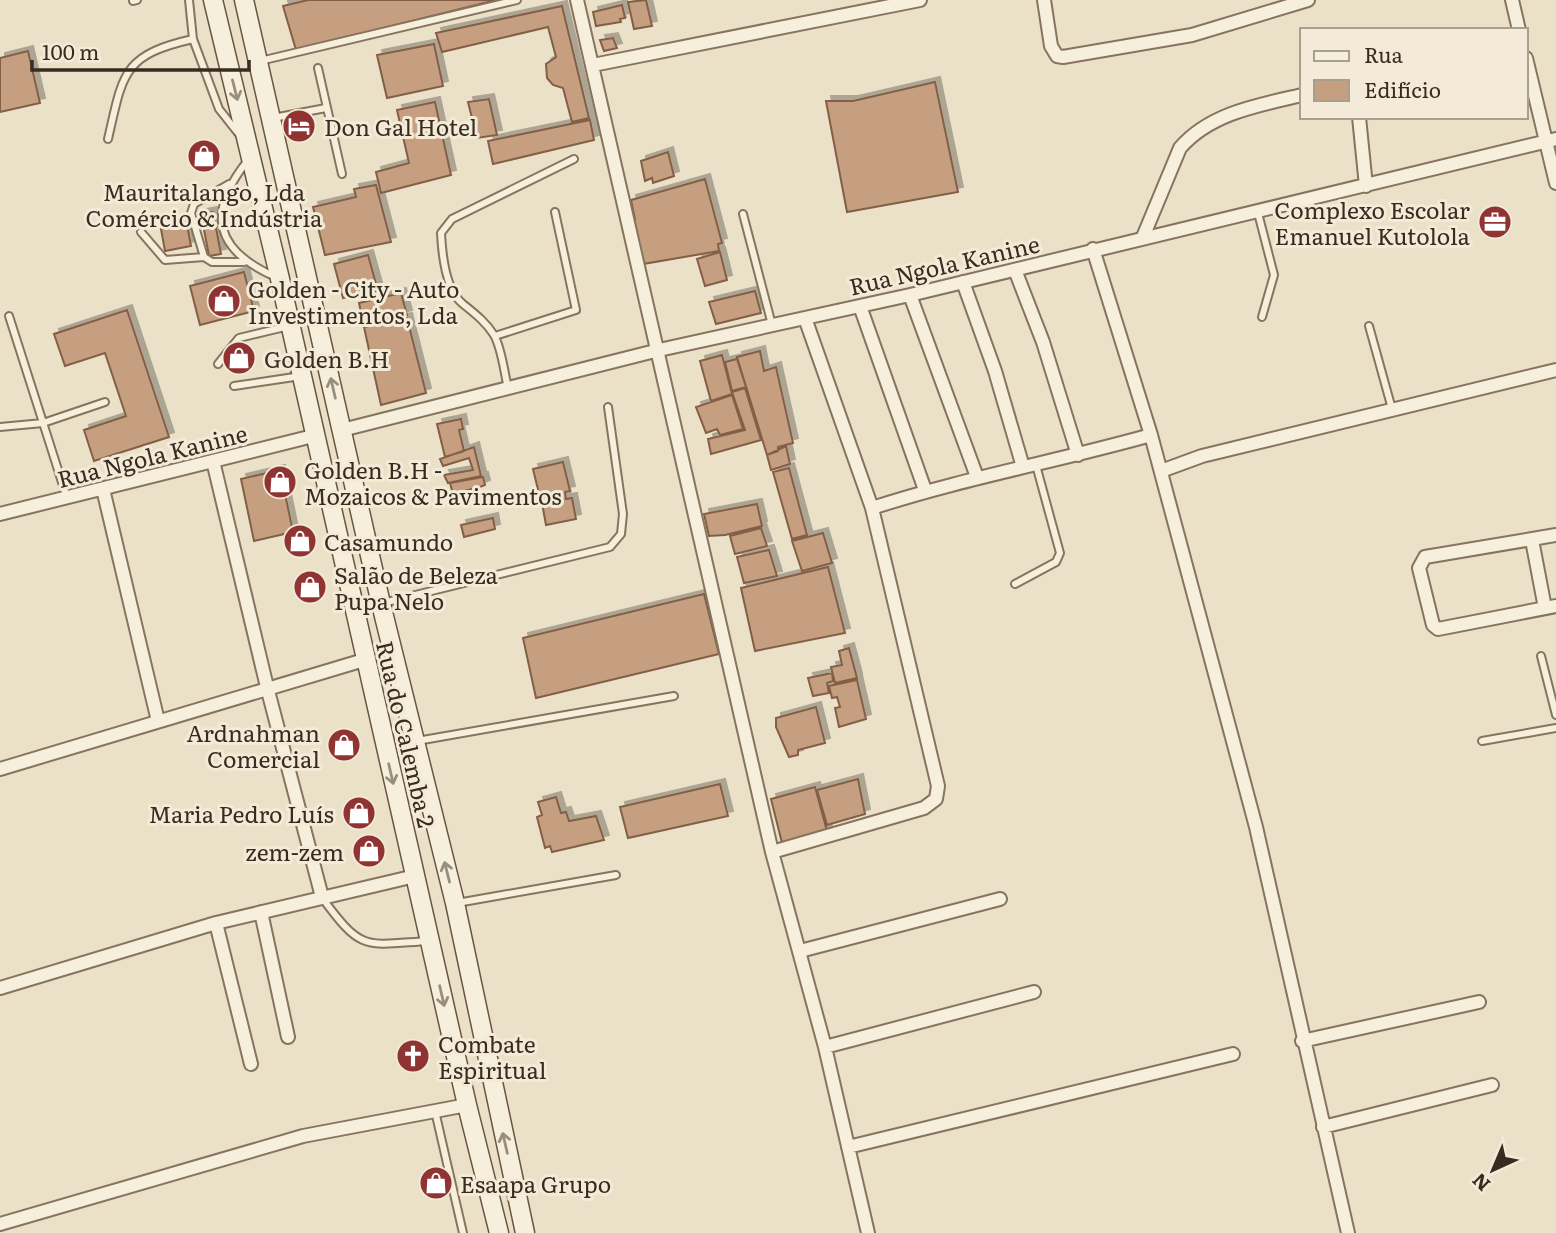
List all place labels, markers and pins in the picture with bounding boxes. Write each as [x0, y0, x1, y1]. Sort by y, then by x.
hotel icon: Don Gal Hotel [280, 107, 318, 145]
place label: Don Gal Hotel [324, 109, 478, 143]
shop icon: Mauritalango, Lda Comércio & Indústria [185, 137, 223, 175]
place label: Mauritalango, Lda Comércio & Indústria [85, 174, 323, 234]
place label: Complexo Escolar Emanuel Kutolola [1274, 192, 1471, 252]
office icon: Complexo Escolar Emanuel Kutolola [1476, 203, 1514, 241]
place label: Golden - City - Auto Investimentos, Lda [248, 271, 459, 331]
shop icon: Golden - City - Auto Investimentos, Lda [205, 282, 243, 320]
shop icon: Golden B.H [220, 339, 258, 377]
place label: Golden B.H [264, 341, 389, 375]
place label: Golden B.H - Mozaicos & Pavimentos [304, 452, 562, 512]
shop icon: Golden B.H - Mozaicos & Pavimentos [261, 463, 299, 501]
shop icon: Casamundo [281, 522, 319, 560]
place label: Casamundo [324, 524, 453, 558]
place label: Salão de Beleza Pupa Nelo [334, 557, 499, 617]
shop icon: Salão de Beleza Pupa Nelo [291, 568, 329, 606]
place label: Ardnahman Comercial [187, 715, 320, 775]
shop icon: Ardnahman Comercial [325, 726, 363, 764]
shop icon: Maria Pedro Luís [340, 794, 378, 832]
place label: Maria Pedro Luís [148, 796, 334, 830]
shop icon: zem-zem [350, 832, 388, 870]
place label: zem-zem [245, 834, 344, 868]
place label: Combate Espiritual [438, 1026, 547, 1086]
church icon: Combate Espiritual [394, 1037, 432, 1075]
shop icon: Esaapa Grupo [417, 1164, 455, 1202]
place label: Esaapa Grupo [460, 1166, 611, 1200]

